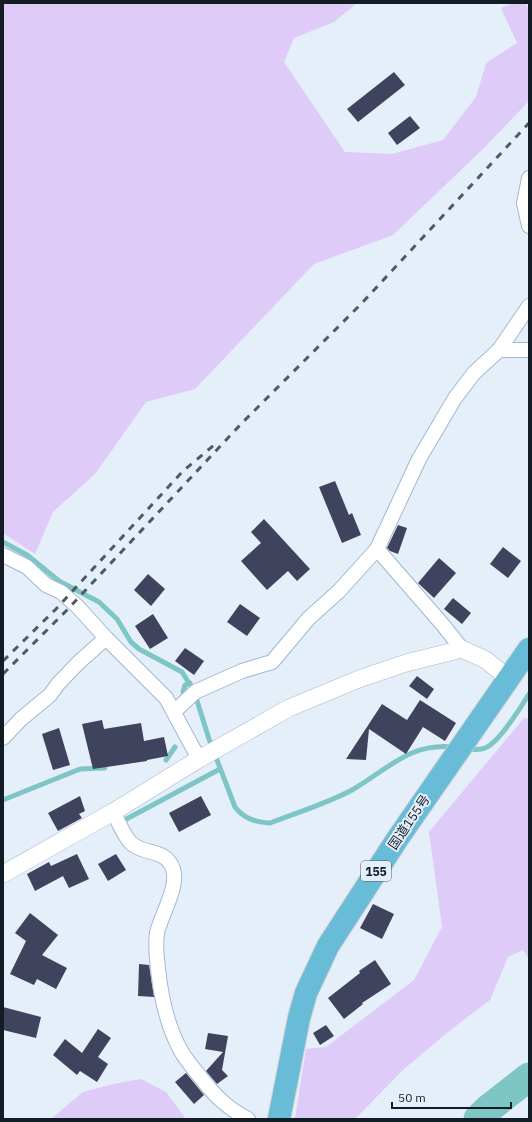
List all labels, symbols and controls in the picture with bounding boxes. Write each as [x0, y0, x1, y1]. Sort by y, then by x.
street label: 国道155号 [385, 791, 433, 853]
road number: 155 [361, 861, 391, 881]
scale bar [392, 1084, 511, 1110]
text: 50 m [398, 1090, 426, 1105]

